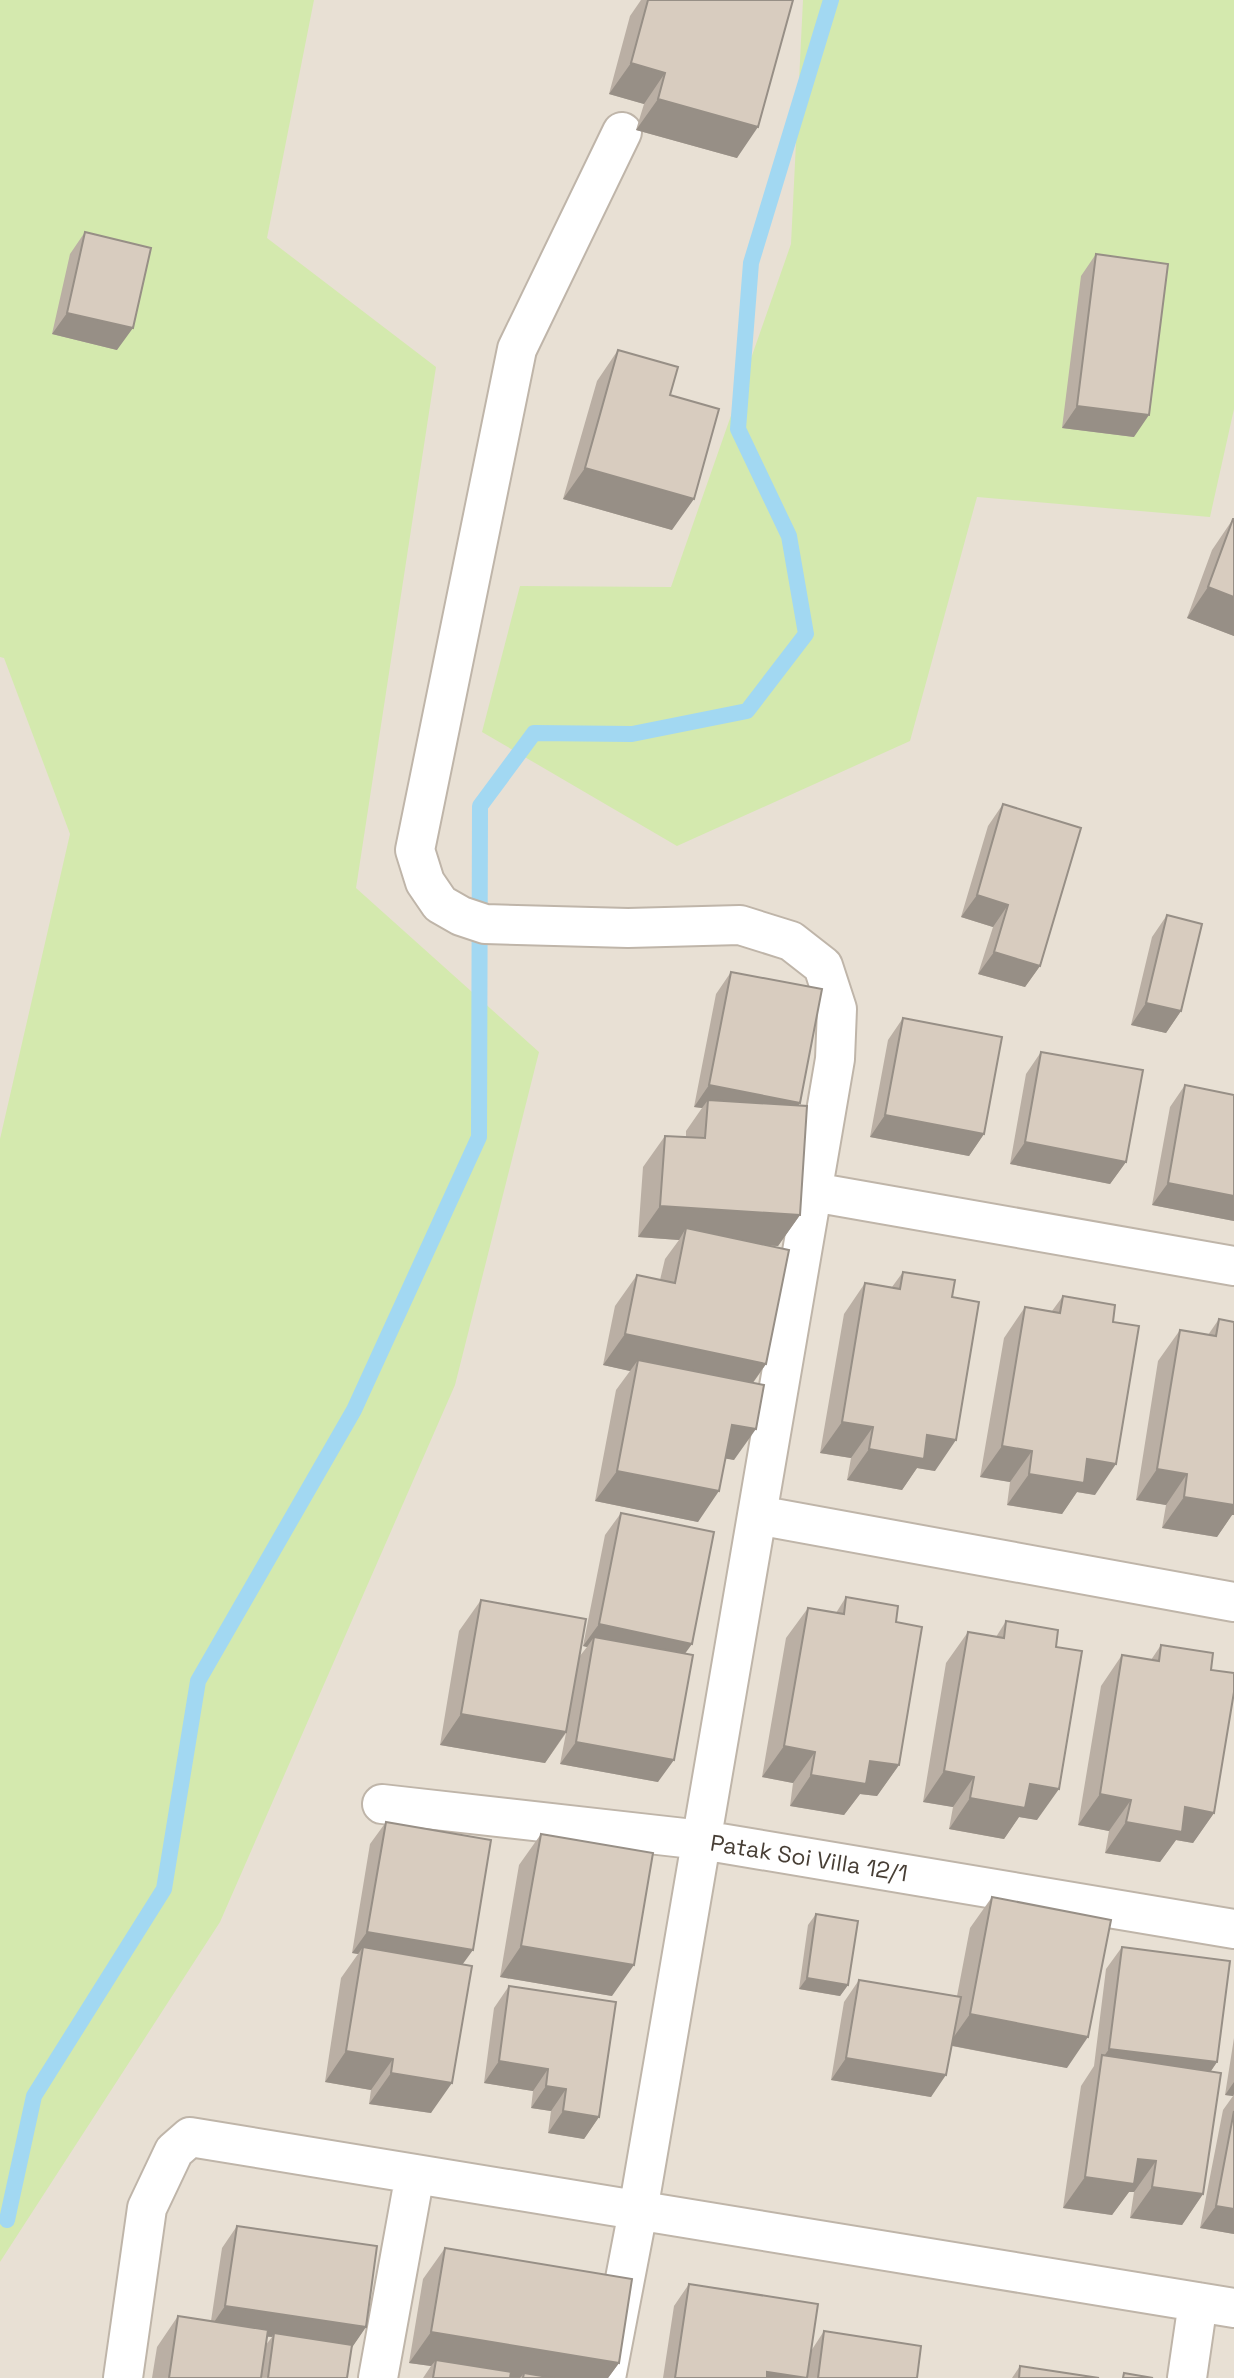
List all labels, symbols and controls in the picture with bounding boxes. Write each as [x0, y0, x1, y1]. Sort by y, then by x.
street label: Patak Soi Villa 12/1 [708, 1828, 910, 1888]

